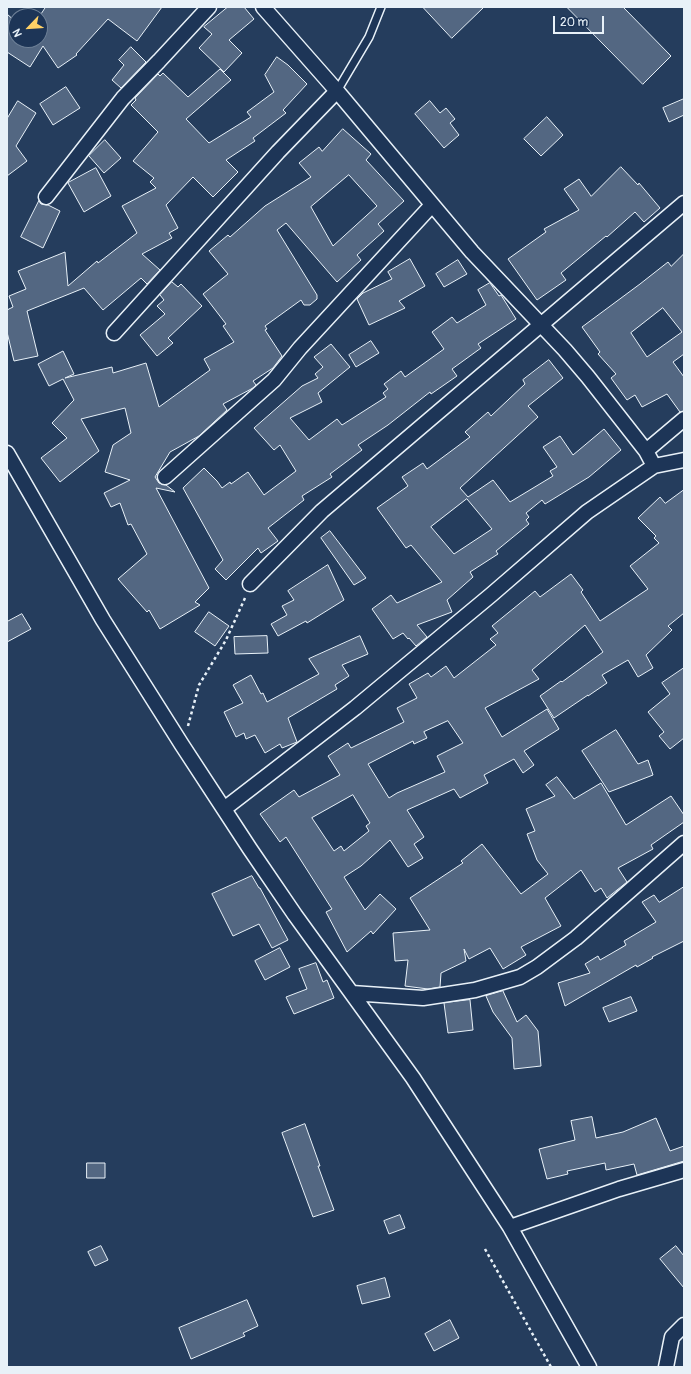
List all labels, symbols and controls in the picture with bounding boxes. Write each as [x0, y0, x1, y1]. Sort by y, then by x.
north arrow [8, 8, 48, 48]
scale bar [555, 8, 606, 34]
text: 20 m [560, 15, 588, 30]
text: N [10, 27, 25, 39]

